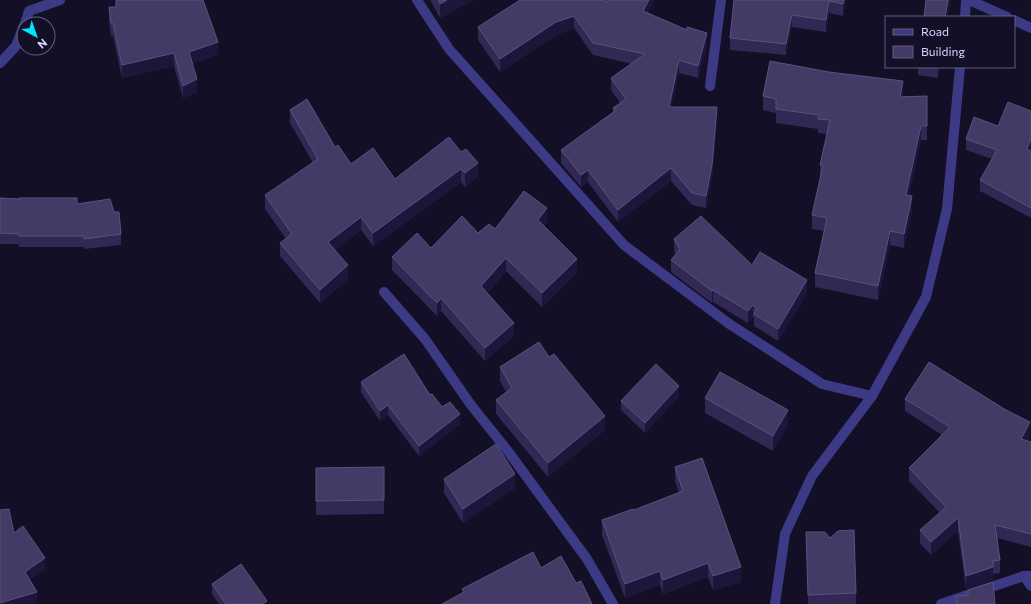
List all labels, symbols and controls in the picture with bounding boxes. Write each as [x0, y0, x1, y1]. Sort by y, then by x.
north arrow [16, 16, 56, 56]
legend [885, 16, 1015, 68]
text: Road [921, 24, 949, 38]
text: N [35, 36, 50, 52]
text: Building [921, 44, 965, 58]

